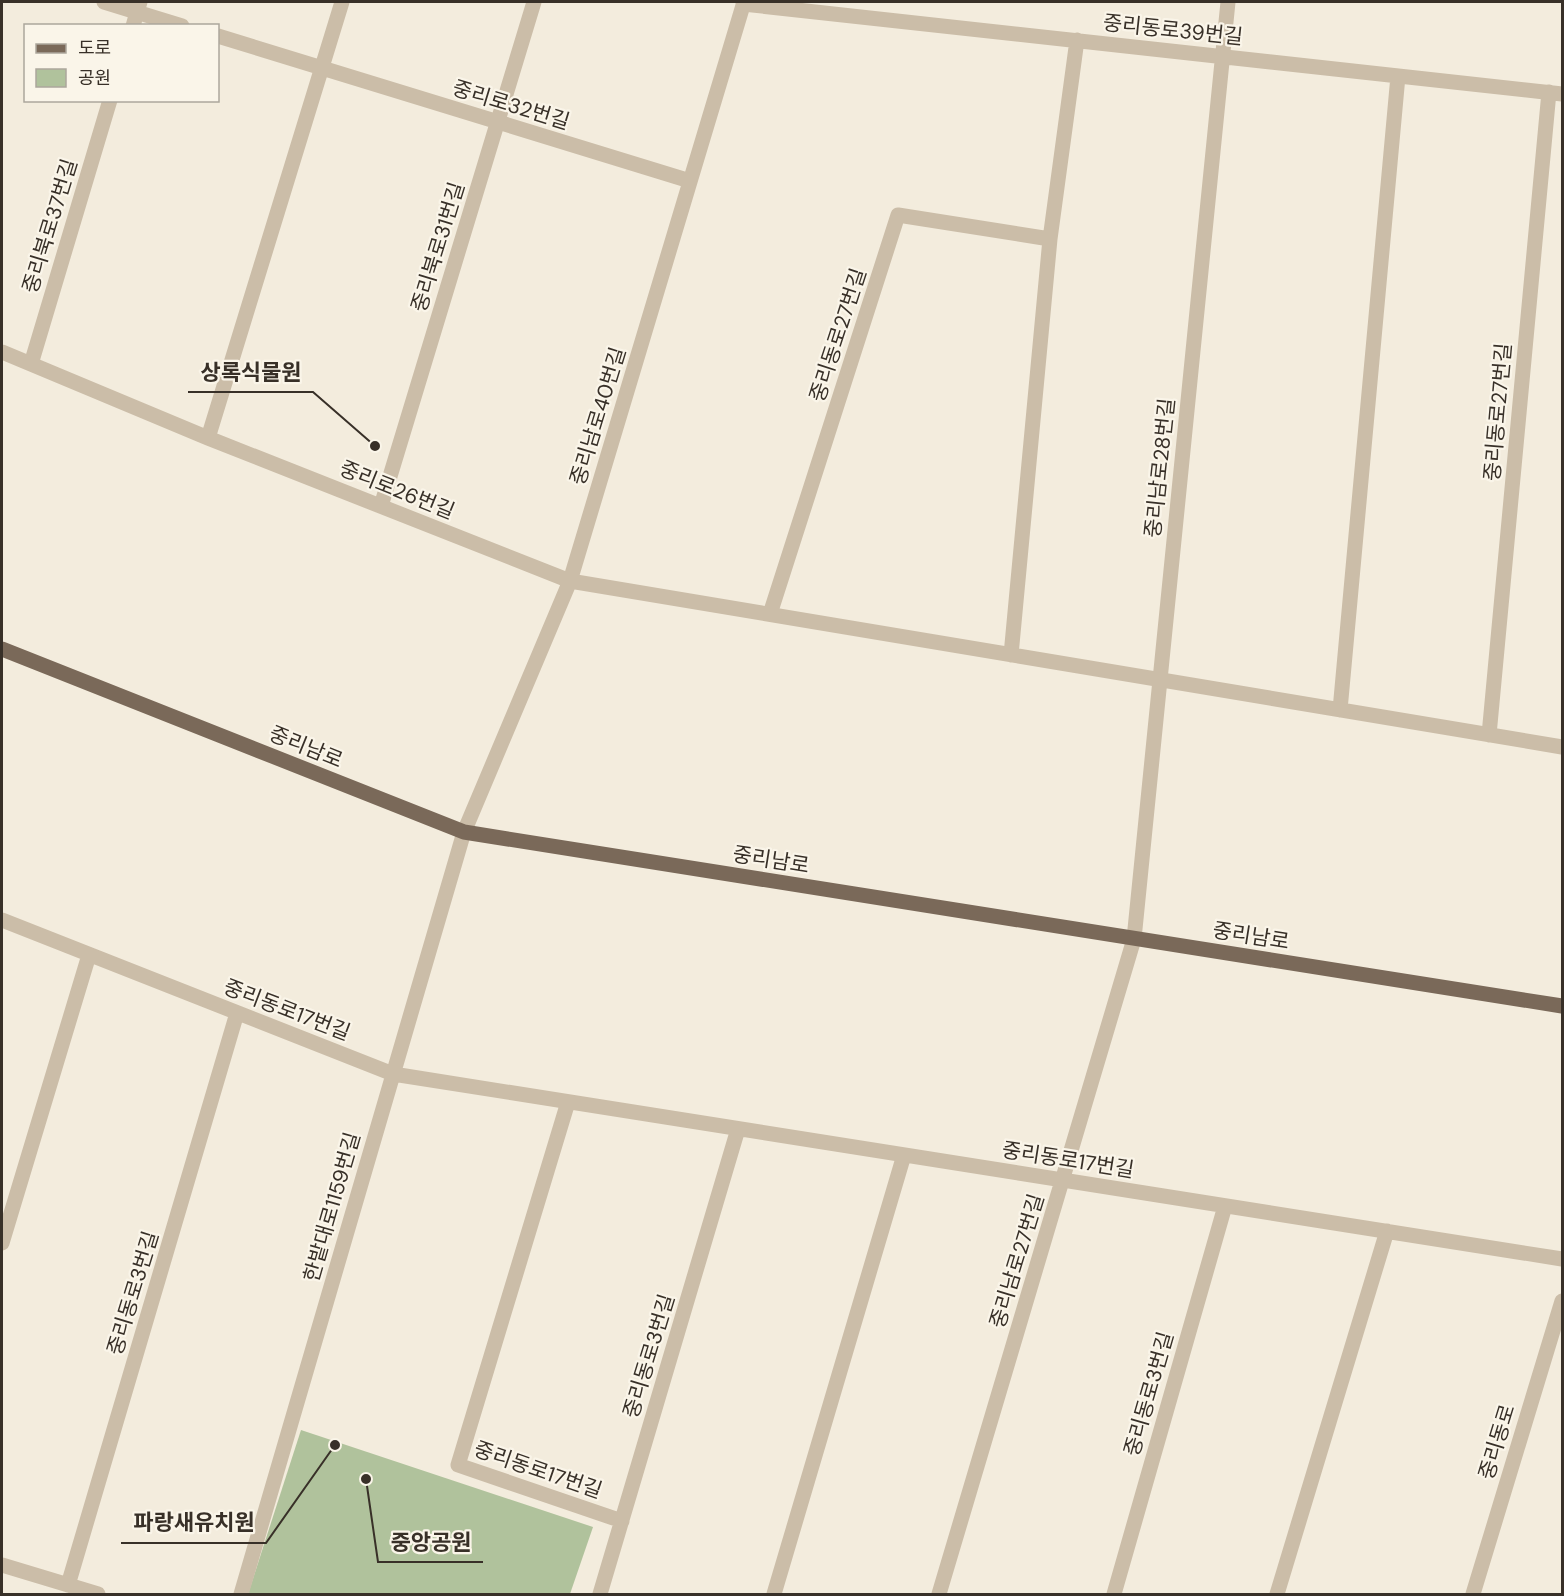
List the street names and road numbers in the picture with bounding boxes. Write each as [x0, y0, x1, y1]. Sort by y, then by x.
street label: 중리동로39번길 [1101, 9, 1245, 51]
street label: 중리로32번길 [449, 74, 573, 136]
street label: 중리북로37번길 [16, 155, 84, 297]
street label: 중리북로31번길 [405, 179, 471, 315]
street label: 중리동로27번길 [803, 265, 873, 405]
street label: 중리동로27번길 [1478, 342, 1518, 482]
street label: 중리남로40번길 [564, 344, 632, 488]
street label: 중리남로28번길 [1139, 397, 1181, 539]
street label: 중리로26번길 [335, 454, 459, 526]
street label: 중리남로 [265, 720, 347, 774]
street label: 중리남로 [731, 840, 811, 880]
street label: 중리남로 [1211, 916, 1291, 956]
street label: 중리동로17번길 [220, 973, 354, 1047]
street label: 한밭대로1159번길 [297, 1129, 367, 1285]
street label: 중리동로17번길 [1000, 1136, 1136, 1184]
street label: 중리남로27번길 [983, 1191, 1051, 1331]
street label: 중리동로3번길 [101, 1228, 165, 1358]
street label: 중리동로3번길 [617, 1291, 681, 1421]
street label: 중리동로3번길 [1118, 1328, 1180, 1460]
street label: 중리동로 [1472, 1401, 1522, 1483]
street label: 중리동로17번길 [470, 1435, 606, 1505]

